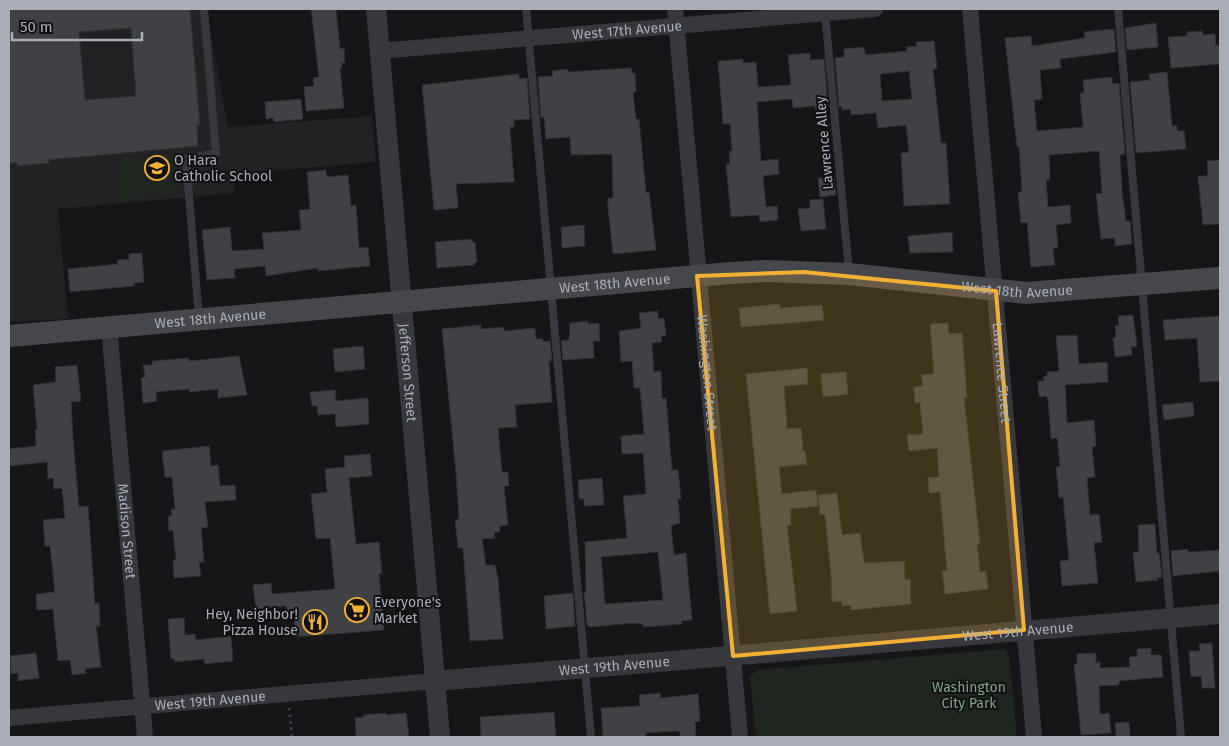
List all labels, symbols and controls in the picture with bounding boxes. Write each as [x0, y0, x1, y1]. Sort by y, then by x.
scale bar [12, 10, 142, 42]
street label: West 17th Avenue [572, 17, 683, 44]
text: 50 m [20, 18, 53, 36]
street label: Lawrence Alley [812, 95, 837, 190]
place label: O Hara Catholic School [174, 152, 272, 185]
school or university icon: O Hara Catholic School [144, 155, 170, 181]
street label: West 18th Avenue [558, 270, 671, 297]
street label: West 18th Avenue [961, 278, 1074, 302]
street label: West 18th Avenue [154, 306, 267, 332]
street label: Washington Street [693, 314, 721, 432]
street label: Lawrence Street [989, 322, 1014, 425]
street label: Jefferson Street [395, 323, 420, 423]
street label: Madison Street [114, 483, 139, 581]
place label: Everyone's Market [374, 594, 442, 627]
supermarket icon: Everyone's Market [344, 597, 370, 623]
place label: Hey, Neighbor! Pizza House [206, 606, 298, 639]
restaurant icon: Hey, Neighbor! Pizza House [302, 609, 328, 635]
street label: West 19th Avenue [962, 619, 1074, 645]
street label: West 19th Avenue [558, 653, 671, 679]
park label: Washington City Park [932, 679, 1006, 712]
street label: West 19th Avenue [154, 688, 266, 714]

